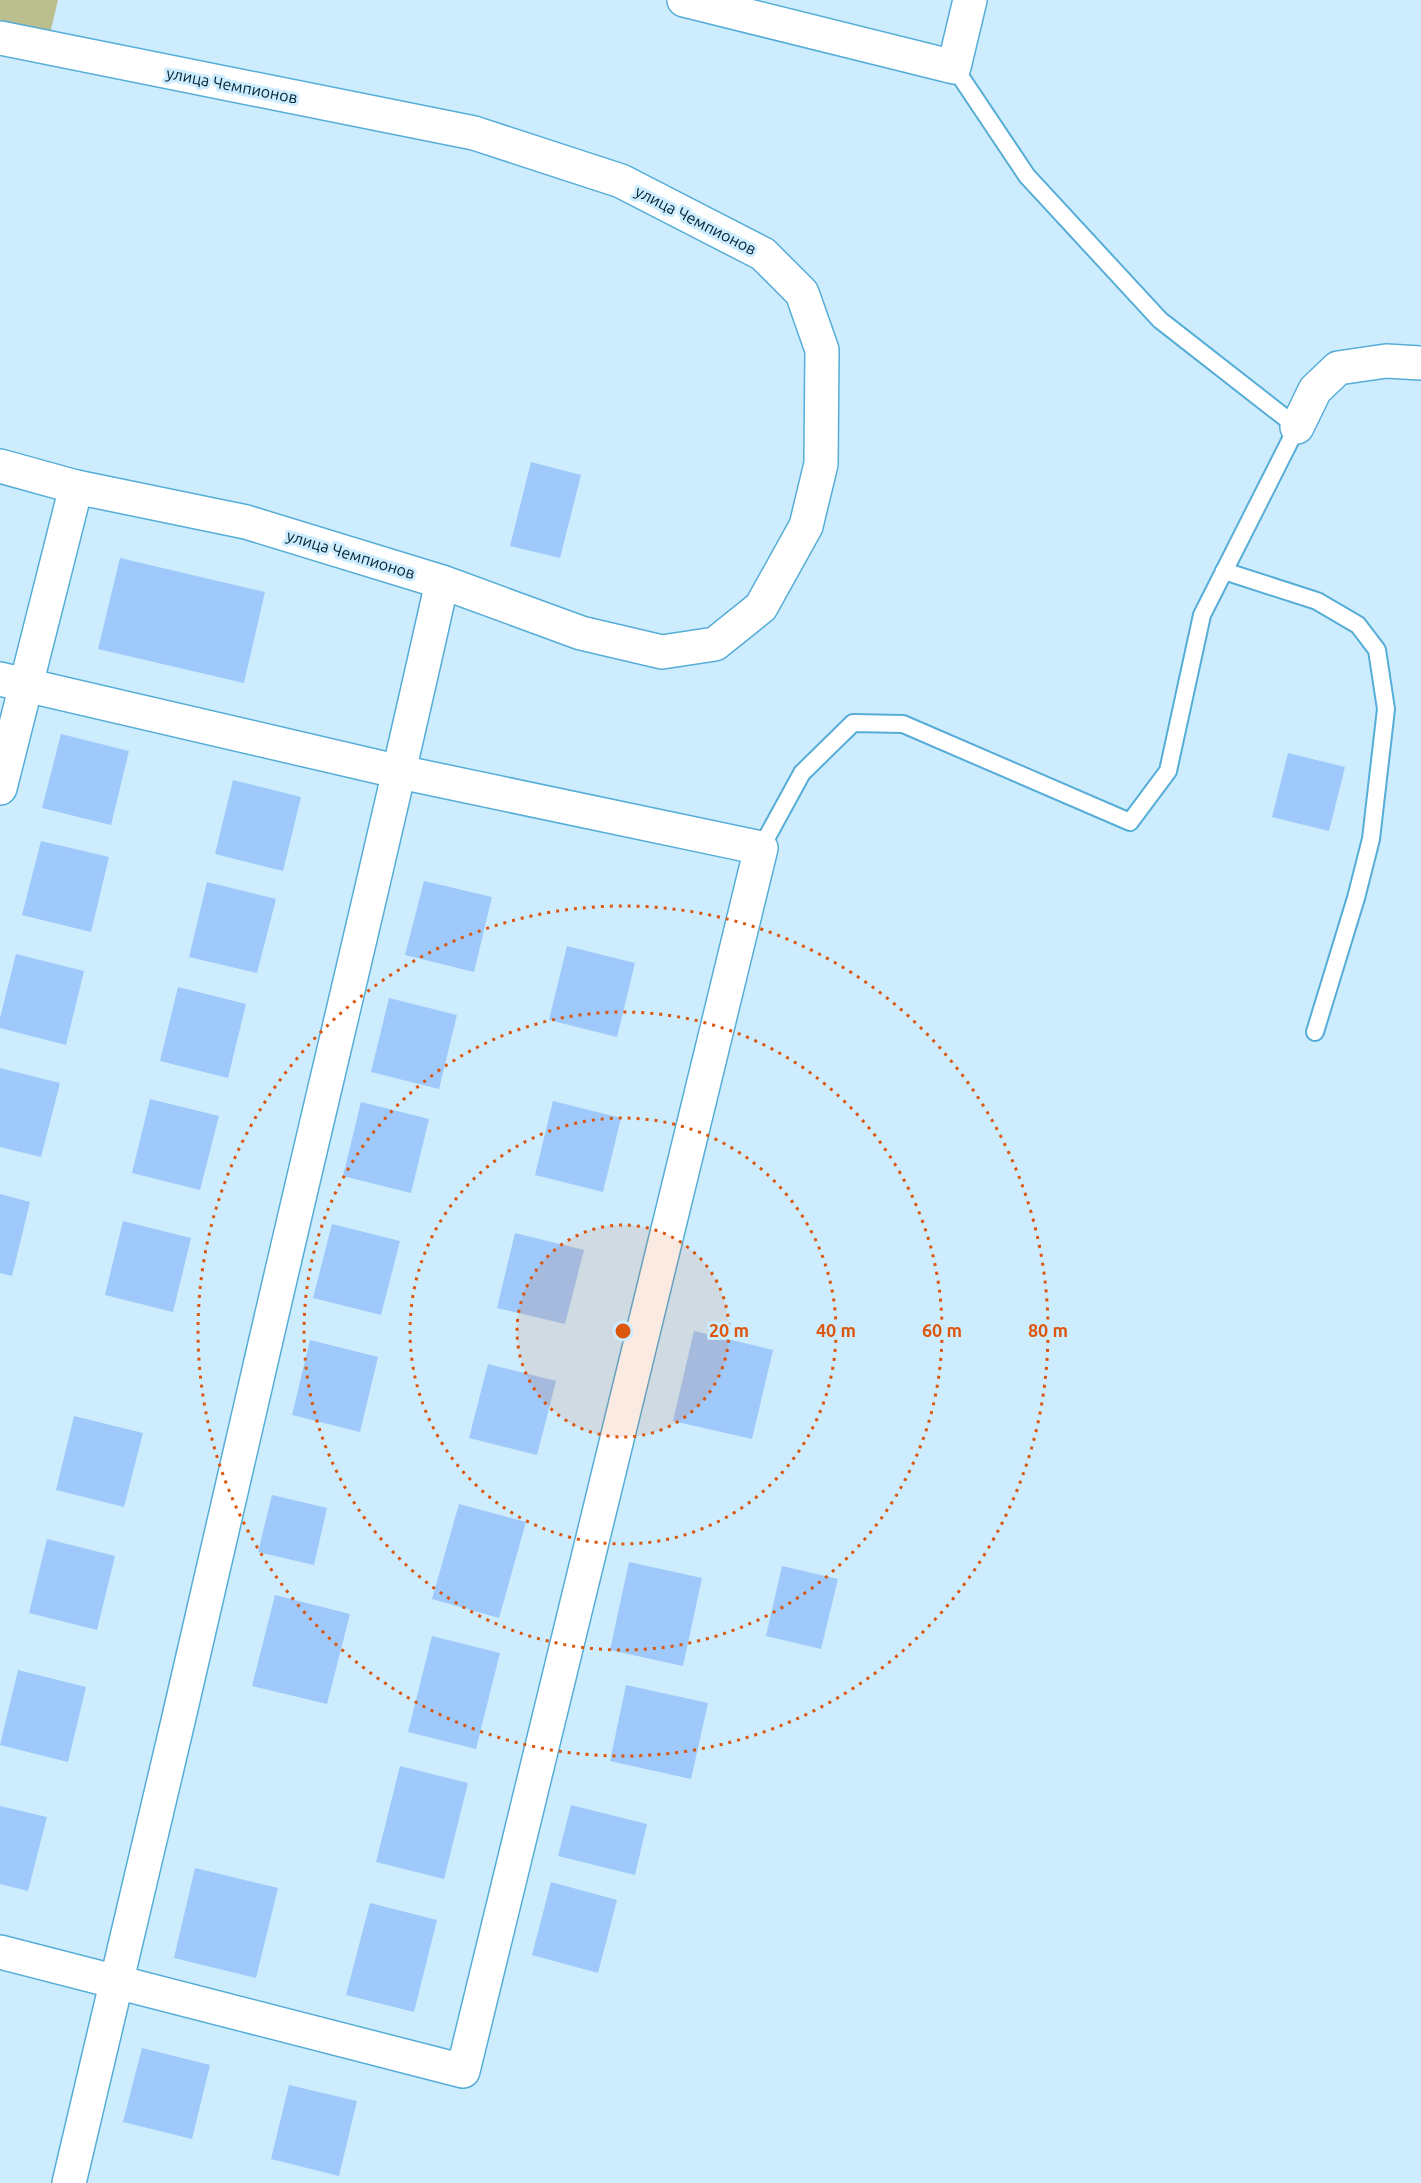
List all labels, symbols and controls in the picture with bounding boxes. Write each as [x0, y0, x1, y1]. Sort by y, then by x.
street label: улица Чемпионов [165, 63, 299, 107]
street label: улица Чемпионов [633, 182, 759, 258]
street label: улица Чемпионов [285, 526, 417, 582]
text: 20 m [709, 1320, 749, 1340]
text: 40 m [816, 1320, 856, 1340]
text: 60 m [922, 1320, 962, 1340]
text: 80 m [1028, 1320, 1068, 1340]
centre of rings [613, 1321, 633, 1341]

